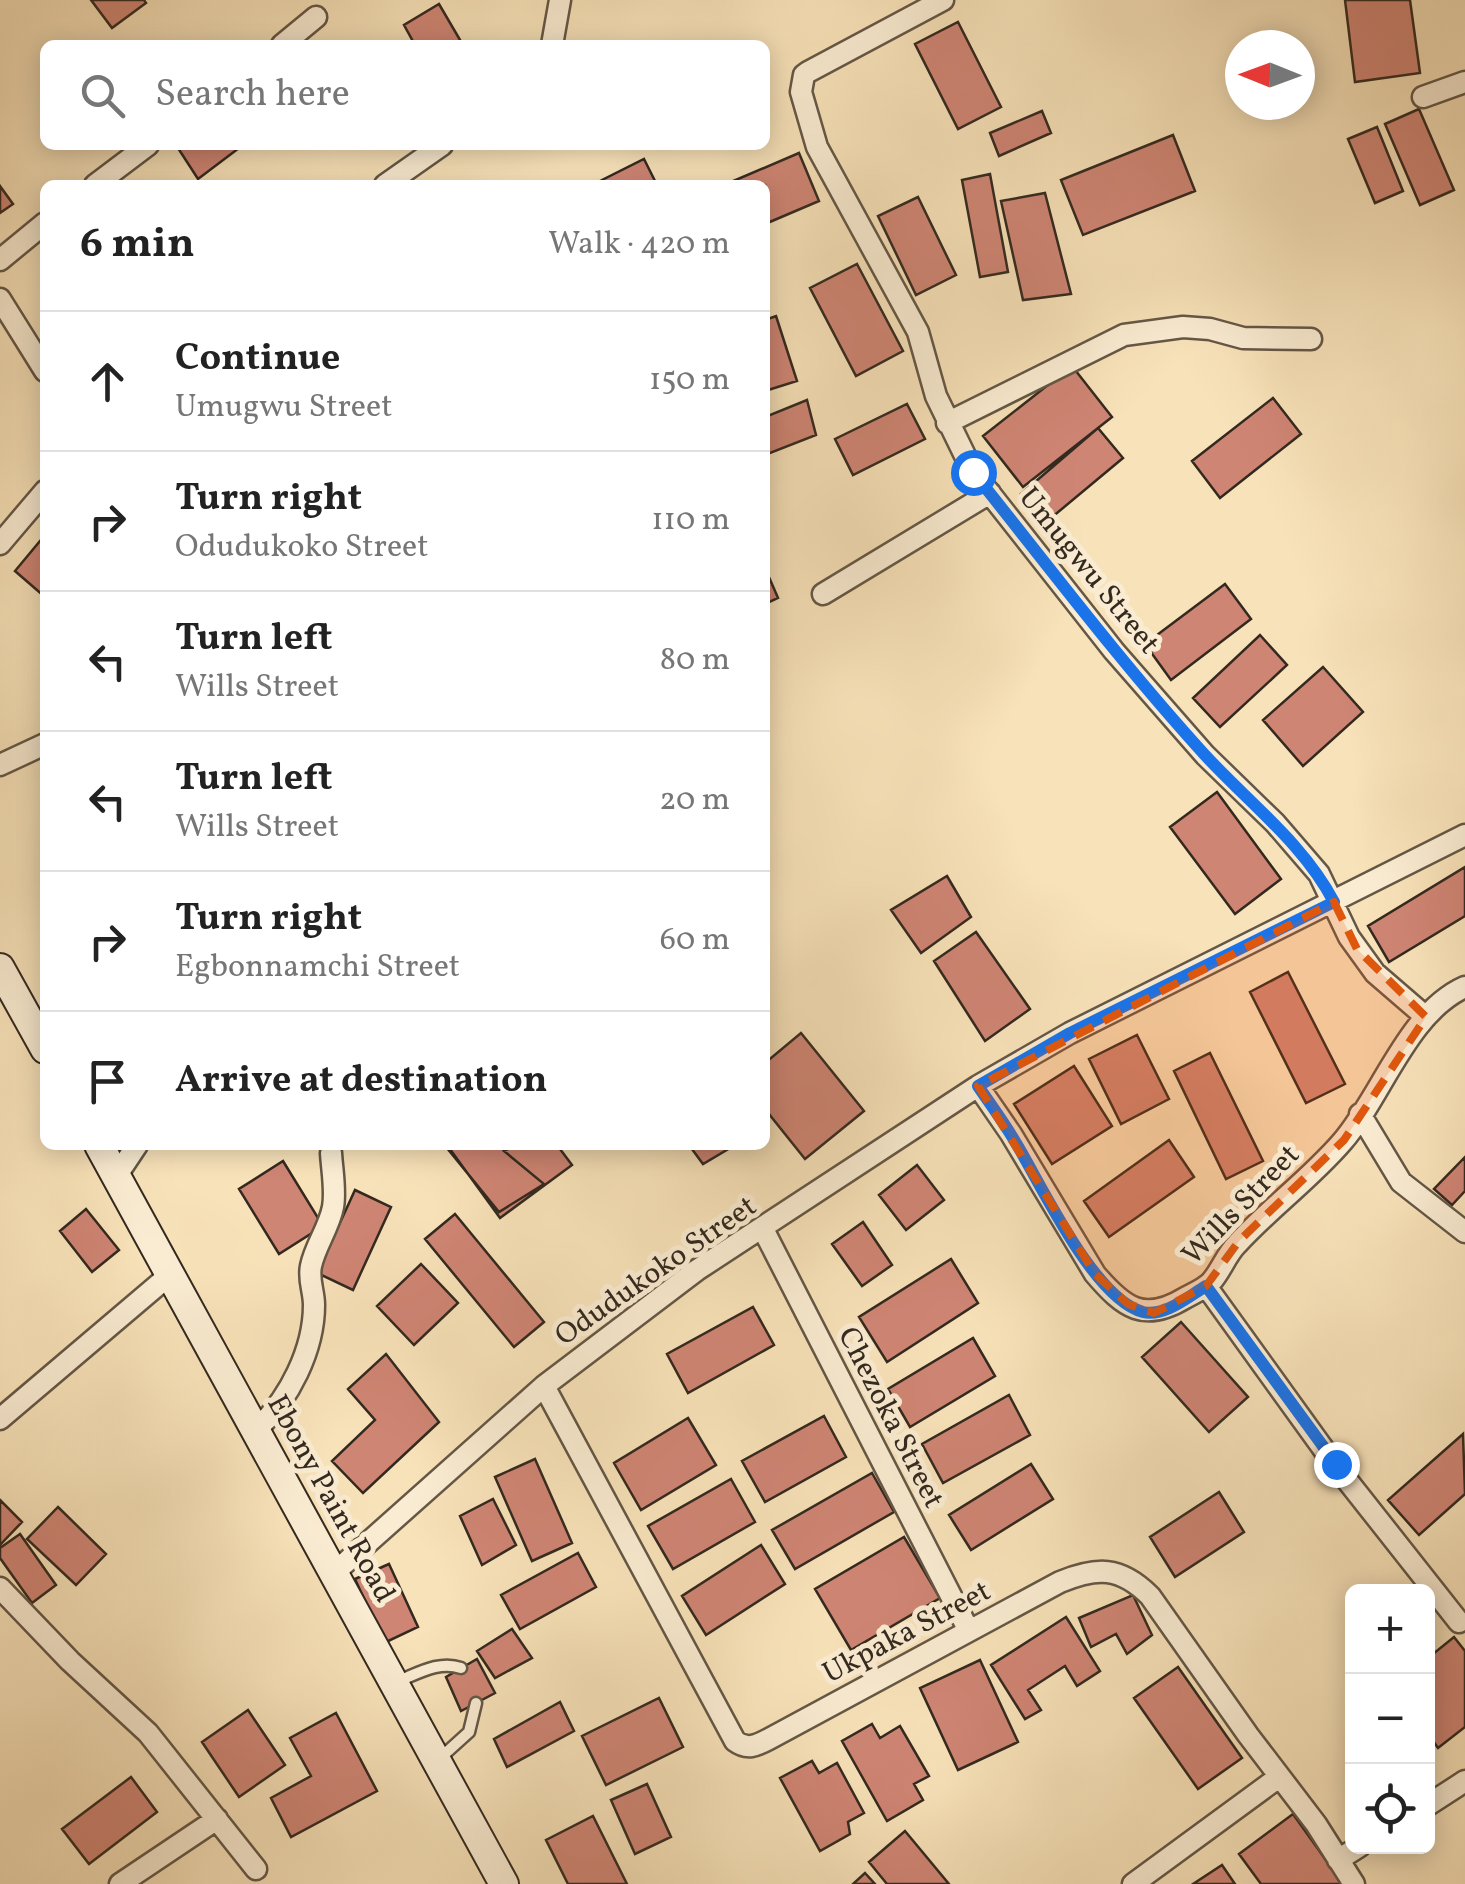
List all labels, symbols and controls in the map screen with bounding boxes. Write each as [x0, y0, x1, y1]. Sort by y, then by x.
north arrow [1225, 30, 1315, 120]
search box [40, 40, 770, 150]
icon: search [75, 68, 130, 123]
text: Search here [155, 69, 350, 122]
text: 6 min [80, 216, 195, 275]
text: Walk · 420 m [548, 223, 730, 267]
text: Continue [175, 333, 340, 386]
icon: ahead [80, 354, 135, 409]
text: 150 m [649, 359, 730, 403]
text: Umugwu Street [175, 386, 392, 430]
route start [951, 450, 997, 496]
text: Turn right [175, 473, 362, 526]
street label: Umugwu Street [1008, 479, 1169, 664]
icon: right [80, 494, 135, 549]
text: 110 m [651, 499, 730, 543]
text: Odudukoko Street [175, 526, 429, 570]
text: Turn left [175, 613, 332, 666]
icon: left [80, 634, 135, 689]
text: 80 m [660, 639, 730, 683]
text: Wills Street [175, 666, 339, 710]
text: Turn left [175, 753, 332, 806]
icon: left [80, 774, 135, 829]
text: 20 m [659, 779, 730, 823]
text: Wills Street [175, 806, 339, 850]
text: Turn right [175, 893, 362, 946]
icon: right [80, 914, 135, 969]
text: 60 m [660, 919, 730, 963]
text: Egbonnamchi Street [175, 946, 460, 990]
icon: arrive [80, 1054, 135, 1109]
text: Arrive at destination [175, 1055, 548, 1108]
street label: Wills Street [1173, 1136, 1310, 1275]
street label: Odudukoko Street [547, 1186, 766, 1357]
street label: Chezoka Street [826, 1320, 954, 1516]
street label: Ebony Paint Road [256, 1387, 405, 1611]
route end [1314, 1442, 1360, 1488]
street label: Ukpaka Street [816, 1571, 998, 1695]
map controls [1345, 1584, 1435, 1854]
button: + [1345, 1584, 1435, 1674]
button: − [1345, 1674, 1435, 1764]
button: locate [1345, 1764, 1435, 1854]

